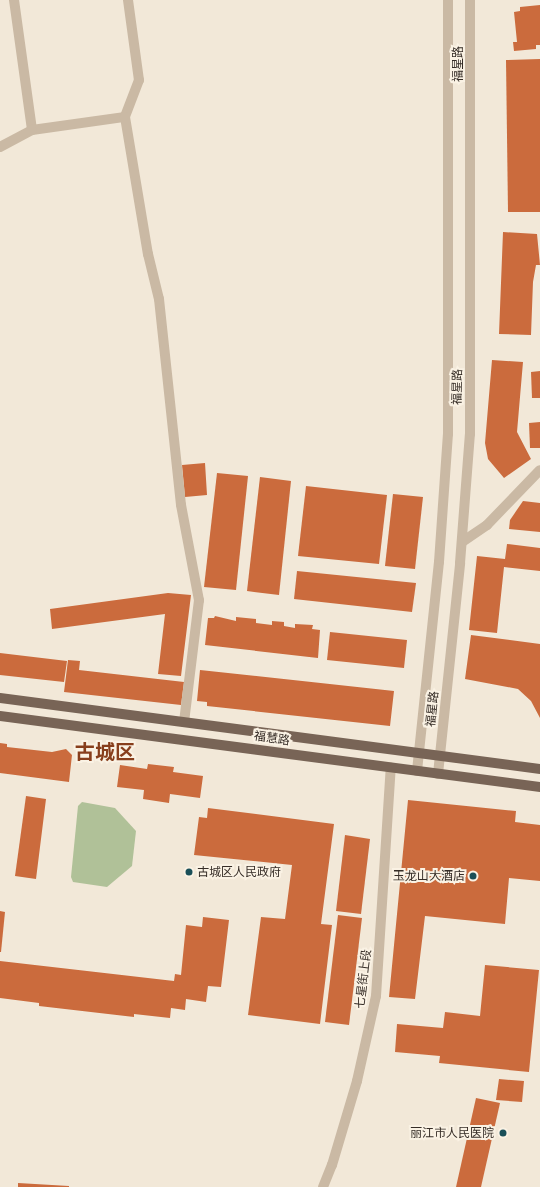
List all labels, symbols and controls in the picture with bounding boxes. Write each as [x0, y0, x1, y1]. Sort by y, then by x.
street label: 福星路 [451, 46, 465, 82]
street label: 福星路 [449, 369, 465, 405]
street label: 福星路 [423, 690, 441, 728]
street label: 福慧路 [253, 728, 291, 748]
district label: 古城区 [75, 739, 135, 763]
place label: 古城区人民政府 [197, 865, 281, 879]
marker: 古城区人民政府 [184, 867, 194, 877]
place label: 玉龙山大酒店 [393, 869, 465, 883]
marker: 玉龙山大酒店 [468, 871, 478, 881]
street label: 七星街上段 [352, 948, 374, 1010]
place label: 丽江市人民医院 [410, 1126, 494, 1140]
marker: 丽江市人民医院 [497, 1127, 509, 1139]

